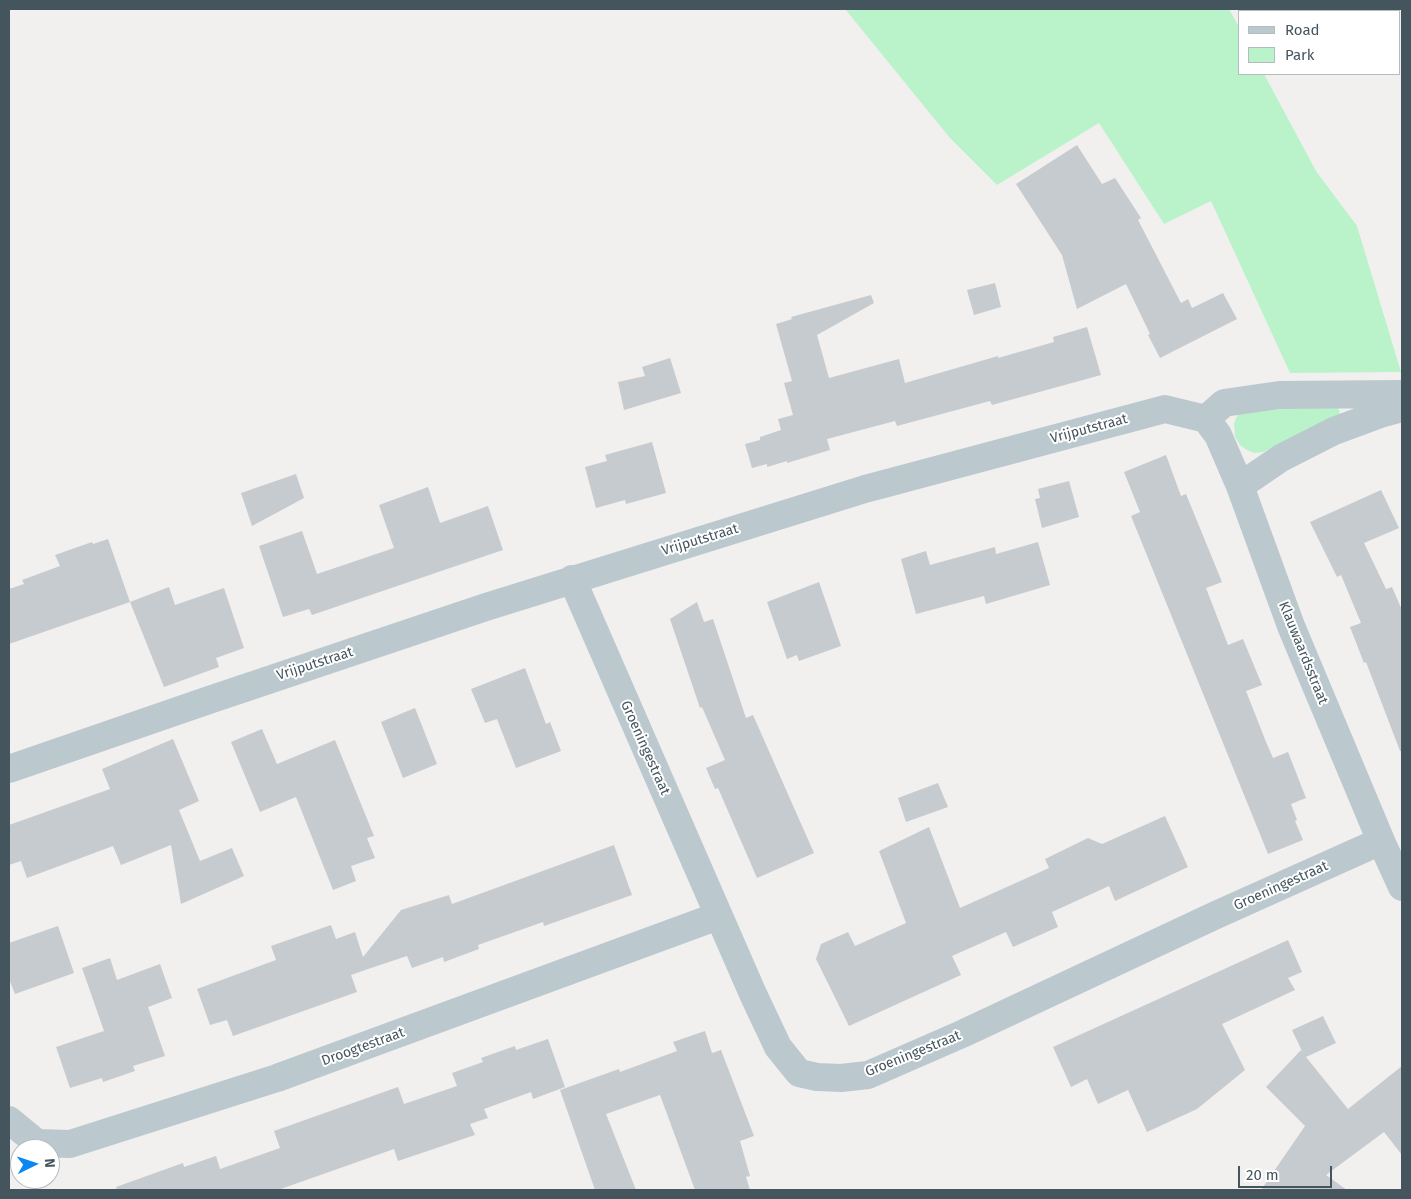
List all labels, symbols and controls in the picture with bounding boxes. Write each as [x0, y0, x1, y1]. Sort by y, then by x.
legend [1238, 10, 1401, 75]
text: Road [1285, 21, 1320, 39]
text: Park [1285, 46, 1315, 64]
street label: Vrijputstraat [1049, 411, 1129, 447]
street label: Vrijputstraat [660, 520, 740, 560]
street label: Klauwaardsstraat [1275, 599, 1331, 707]
street label: Vrijputstraat [275, 644, 355, 684]
street label: Groeningestraat [617, 698, 673, 798]
street label: Groeningestraat [1231, 858, 1331, 914]
street label: Droogtestraat [319, 1024, 407, 1070]
street label: Groeningestraat [863, 1027, 963, 1081]
north arrow [10, 1139, 60, 1189]
scale bar [1241, 1156, 1335, 1188]
text: N [41, 1158, 58, 1168]
text: 20 m [1246, 1166, 1279, 1184]

